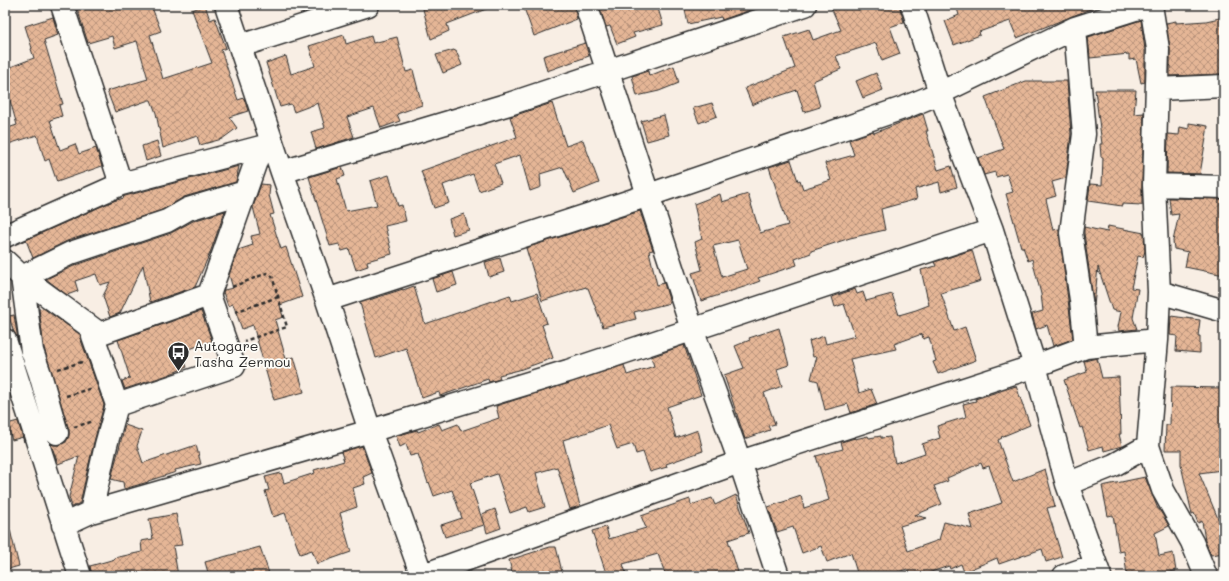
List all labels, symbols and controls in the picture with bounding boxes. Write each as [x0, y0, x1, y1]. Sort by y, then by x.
place label: Autogare Tasha Zermou [194, 336, 291, 371]
bus stop icon: Autogare Tasha Zermou [165, 340, 191, 373]

